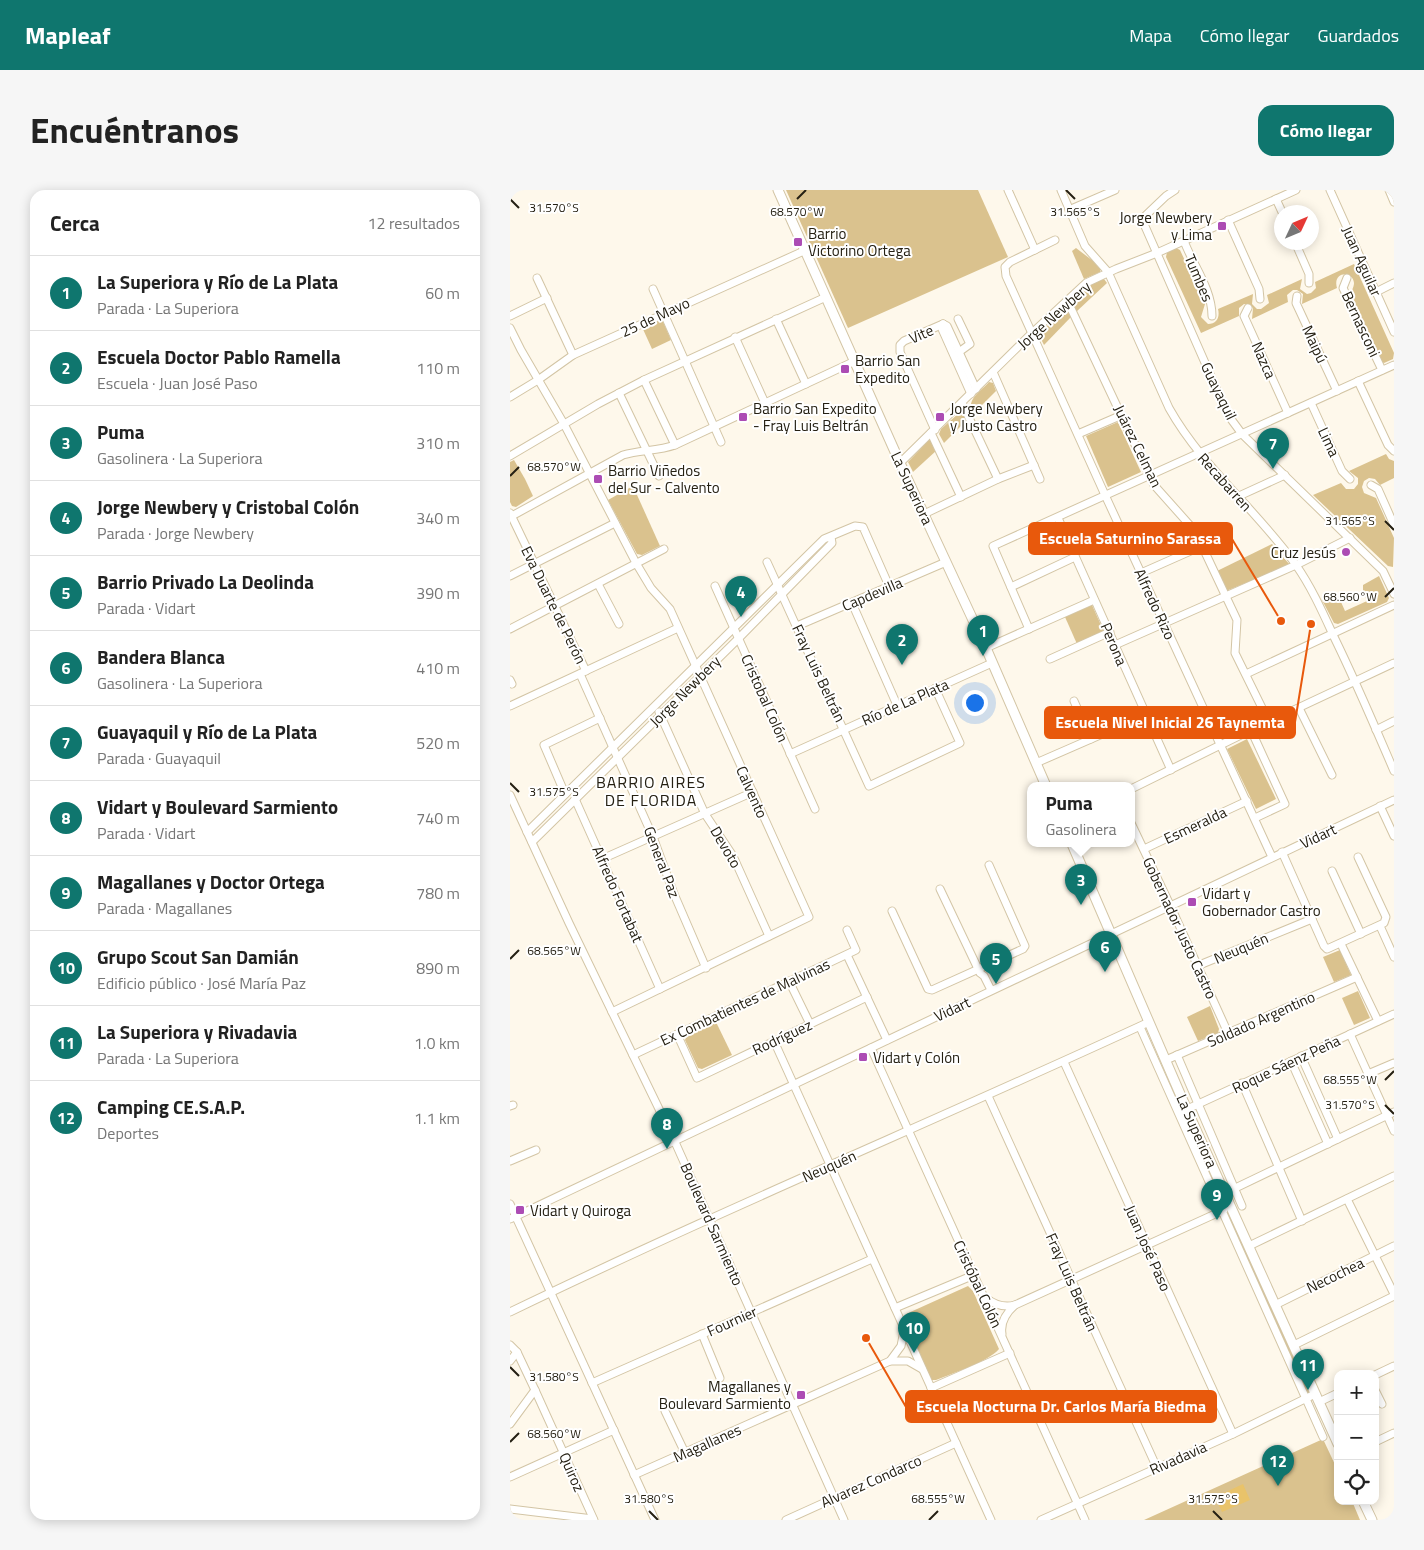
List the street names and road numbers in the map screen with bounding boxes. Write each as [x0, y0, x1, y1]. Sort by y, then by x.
street label: Juan Aguilar [1336, 222, 1388, 300]
street label: Tumbes [1179, 251, 1219, 305]
street label: Jorge Newbery [1012, 275, 1096, 355]
street label: Bernasconi [1336, 287, 1386, 361]
street label: 25 de Mayo [617, 291, 693, 343]
street label: Vite [905, 318, 937, 350]
street label: Maipú [1296, 321, 1334, 367]
street label: Nazca [1246, 338, 1283, 383]
street label: Guayaquil [1195, 358, 1243, 424]
street label: Juárez Celman [1108, 401, 1168, 491]
street label: Lima [1312, 423, 1346, 461]
street label: La Superiora [885, 447, 939, 529]
street label: Recabarren [1192, 448, 1258, 516]
street label: Eva Duarte de Perón [515, 542, 593, 668]
street label: Alfredo Rizo [1128, 565, 1182, 644]
street label: Capdevilla [838, 571, 906, 617]
street label: Perona [1095, 619, 1134, 670]
street label: Fray Luis Beltrán [786, 620, 852, 726]
street label: Jorge Newbery [644, 650, 726, 732]
street label: Cristobal Colón [735, 650, 795, 746]
street label: Río de La Plata [858, 672, 953, 731]
street label: Calvento [730, 762, 774, 822]
street label: Esmeralda [1160, 800, 1231, 850]
street label: Vidart [1296, 817, 1341, 854]
street label: Devoto [704, 822, 748, 872]
street label: General Paz [638, 823, 686, 901]
street label: Alfredo Fortabat [586, 842, 650, 947]
street label: Gobernador Justo Castro [1137, 853, 1223, 1003]
street label: Neuquén [1210, 926, 1272, 970]
street label: Ex Combatientes de Malvinas [656, 952, 834, 1052]
street label: Soldado Argentino [1203, 985, 1319, 1053]
street label: Vidart [930, 990, 975, 1027]
street label: Rodríguez [748, 1013, 816, 1061]
street label: Roque Sáenz Peña [1228, 1029, 1344, 1099]
street label: La Superiora [1170, 1090, 1224, 1172]
street label: Neuquén [798, 1144, 860, 1188]
street label: Boulevard Sarmiento [675, 1159, 749, 1289]
street label: Juan José Paso [1119, 1201, 1177, 1295]
street label: Fray Luis Beltrán [1040, 1229, 1104, 1335]
street label: Cristóbal Colón [948, 1236, 1008, 1332]
street label: Necochea [1302, 1251, 1368, 1299]
street label: Fournier [703, 1300, 761, 1342]
street label: Magallanes [669, 1418, 745, 1468]
street label: Rivadavia [1146, 1435, 1211, 1481]
street label: Alvarez Condarco [817, 1448, 925, 1514]
street label: Quiroz [553, 1449, 591, 1496]

